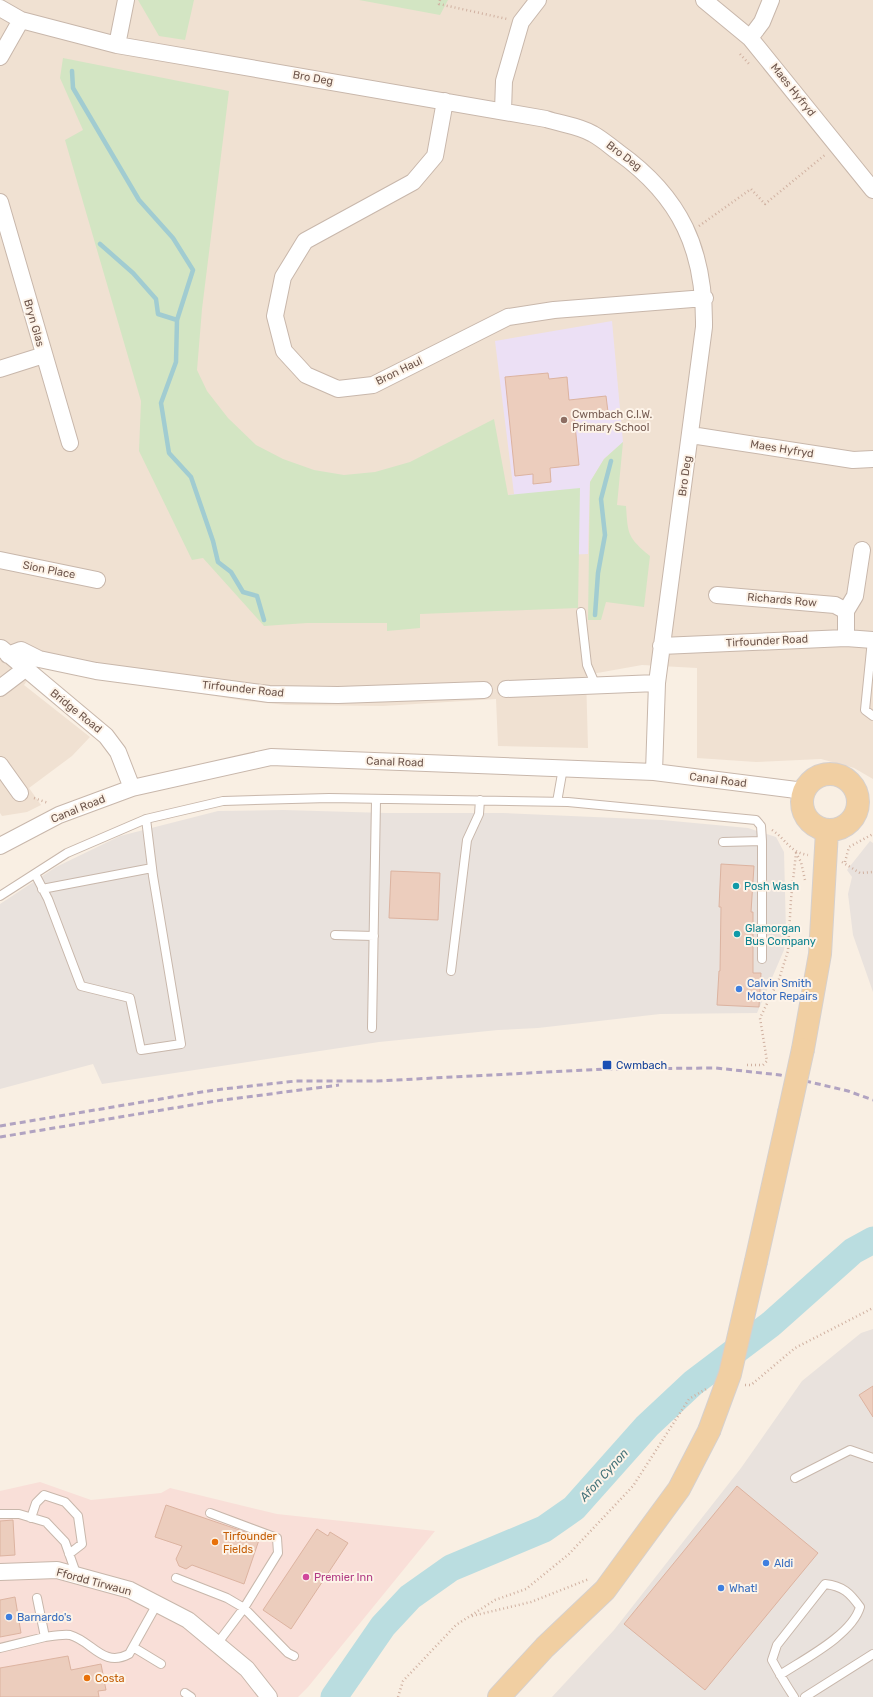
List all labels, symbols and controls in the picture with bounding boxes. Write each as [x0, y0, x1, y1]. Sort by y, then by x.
street label: Maes Hyfryd [768, 61, 818, 119]
street label: Bro Deg [292, 68, 334, 88]
street label: Bro Deg [604, 139, 644, 173]
street label: Bryn Glas [21, 298, 47, 349]
street label: Bron Haul [374, 354, 424, 388]
place label: Cwmbach C.I.W. Primary School [572, 408, 653, 434]
marker: Cwmbach C.I.W. Primary School [559, 415, 569, 425]
street label: Maes Hyfryd [749, 438, 815, 460]
street label: Bro Deg [676, 455, 694, 497]
street label: Sion Place [22, 559, 76, 581]
street label: Richards Row [747, 590, 817, 610]
street label: Tirfounder Road [726, 632, 808, 650]
street label: Tirfounder Road [201, 678, 285, 700]
street label: Bridge Road [48, 686, 104, 736]
street label: Canal Road [366, 754, 424, 770]
street label: Canal Road [689, 770, 747, 790]
street label: Canal Road [49, 792, 107, 826]
place label: Posh Wash [744, 880, 799, 893]
marker: Posh Wash [731, 881, 741, 891]
place label: Glamorgan Bus Company [745, 922, 816, 948]
marker: Glamorgan Bus Company [732, 929, 742, 939]
place label: Calvin Smith Motor Repairs [747, 977, 818, 1003]
marker: Calvin Smith Motor Repairs [734, 984, 744, 994]
marker: Cwmbach [601, 1059, 613, 1071]
place label: Cwmbach [616, 1059, 667, 1072]
water label: Afon Cynon [576, 1446, 631, 1505]
place label: Tirfounder Fields [223, 1530, 278, 1556]
marker: Tirfounder Fields [210, 1537, 220, 1547]
place label: Aldi [774, 1557, 793, 1570]
marker: Aldi [761, 1558, 771, 1568]
street label: Ffordd Tirwaun [55, 1566, 133, 1598]
place label: Premier Inn [314, 1571, 373, 1584]
marker: Premier Inn [301, 1572, 311, 1582]
place label: What! [729, 1582, 758, 1595]
marker: What! [716, 1583, 726, 1593]
place label: Barnardo's [17, 1611, 72, 1624]
marker: Barnardo's [4, 1612, 14, 1622]
place label: Costa [95, 1672, 125, 1685]
marker: Costa [82, 1673, 92, 1683]

